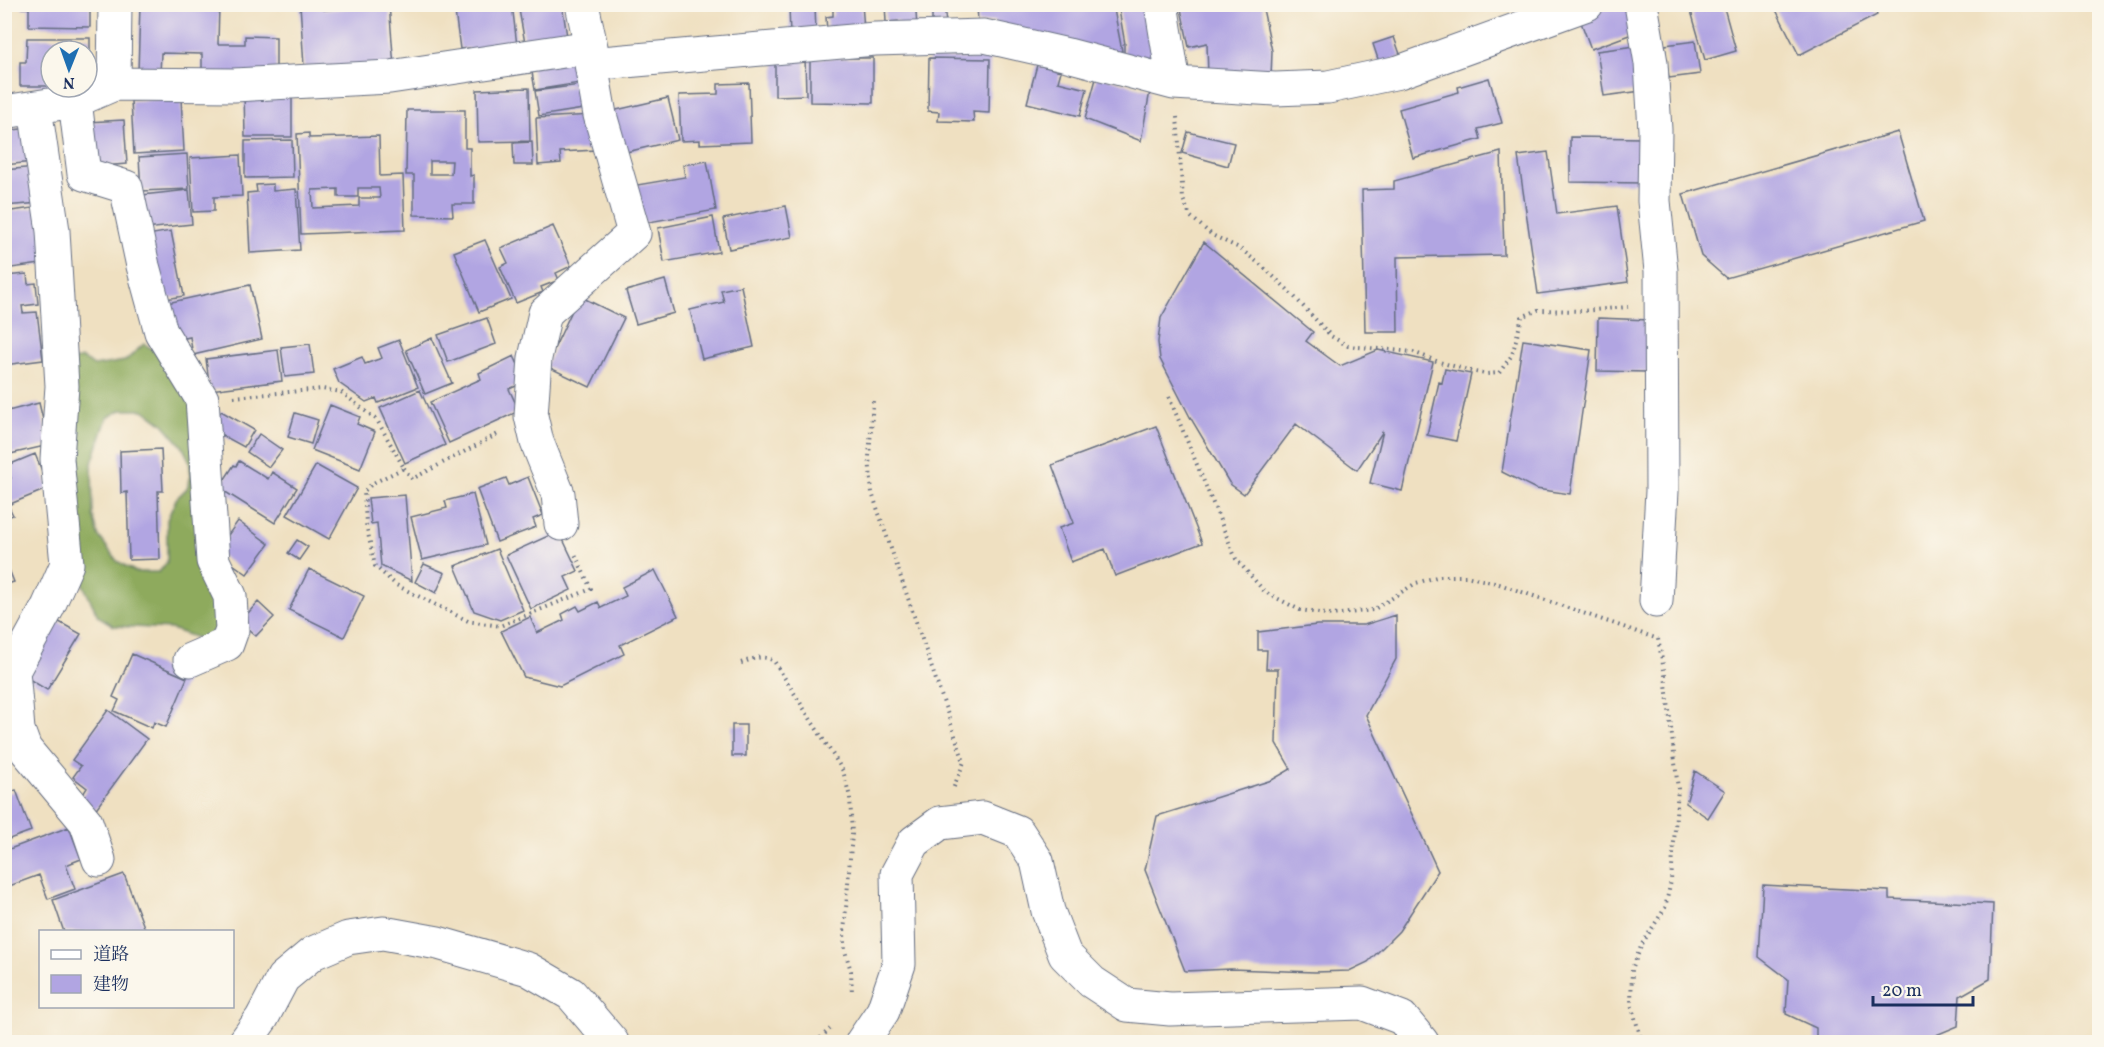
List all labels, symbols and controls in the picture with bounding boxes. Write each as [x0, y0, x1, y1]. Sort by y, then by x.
north arrow [39, 39, 99, 99]
text: N [62, 71, 75, 93]
legend [39, 930, 234, 1008]
text: 道路 [93, 943, 129, 968]
scale bar [1873, 969, 1974, 1007]
text: 建物 [93, 973, 129, 998]
text: 20 m [1882, 979, 1922, 1004]

